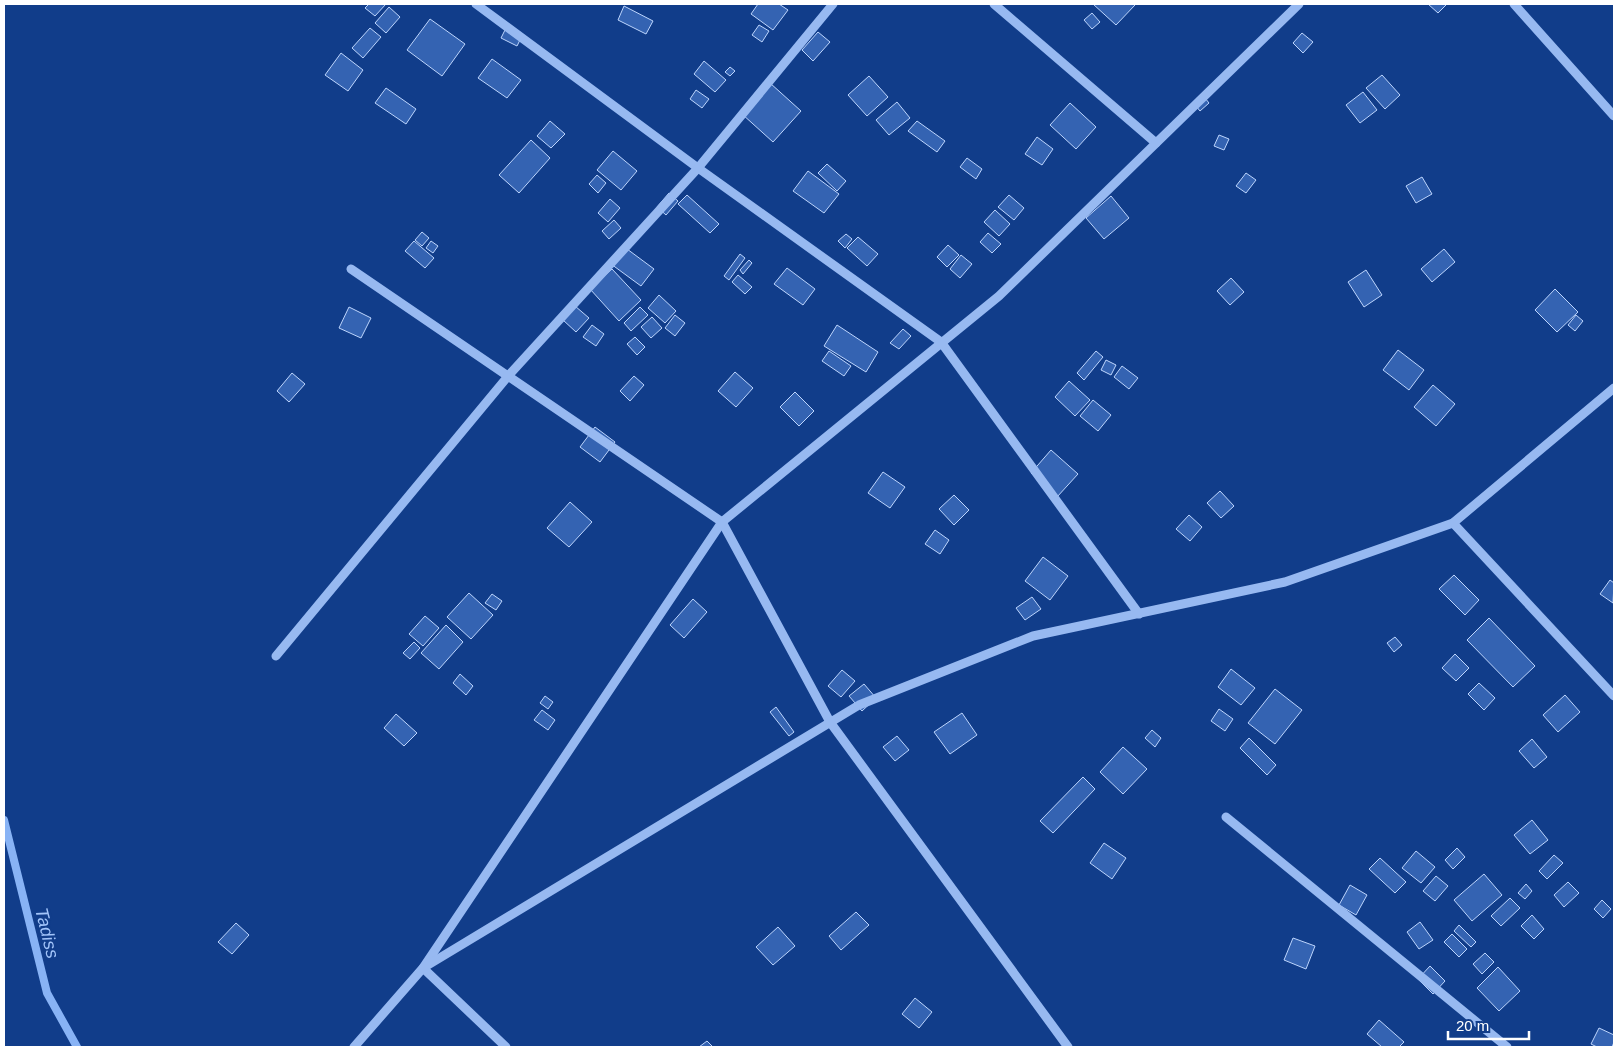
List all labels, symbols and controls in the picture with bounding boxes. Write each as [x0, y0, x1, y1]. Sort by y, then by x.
water label: Tadiss [31, 906, 63, 960]
scale bar [1448, 1008, 1529, 1040]
text: 20 m [1456, 1017, 1489, 1034]

